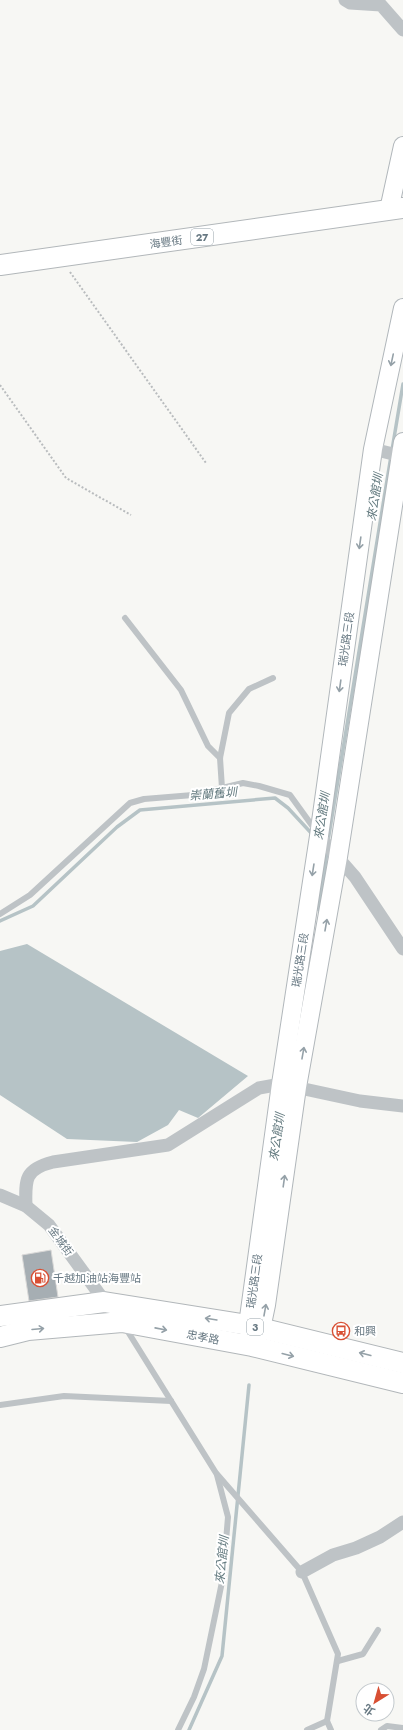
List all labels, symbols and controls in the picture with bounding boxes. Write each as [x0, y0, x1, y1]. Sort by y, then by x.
road number: 27 [191, 229, 213, 245]
street label: 海豐街 [149, 232, 183, 252]
one-way arrow [388, 353, 396, 366]
water label: 來公館圳 [362, 470, 388, 522]
one-way arrow [356, 536, 364, 549]
street label: 瑞光路三段 [334, 611, 358, 667]
one-way arrow [336, 679, 344, 692]
water label: 崇蘭舊圳 [188, 783, 240, 805]
water label: 來公館圳 [309, 789, 335, 841]
one-way arrow [309, 863, 317, 876]
one-way arrow [322, 919, 330, 932]
street label: 瑞光路三段 [288, 932, 312, 988]
one-way arrow [299, 1047, 307, 1060]
water label: 來公館圳 [265, 1110, 290, 1162]
one-way arrow [280, 1175, 288, 1188]
street label: 金城街 [45, 1223, 77, 1259]
street label: 瑞光路三段 [242, 1253, 266, 1309]
fuel station icon: 千越加油站海豐站 [30, 1268, 50, 1288]
place label: 千越加油站海豐站 [53, 1270, 141, 1286]
one-way arrow [261, 1304, 269, 1317]
one-way arrow [205, 1315, 218, 1323]
road number: 3 [247, 1319, 263, 1335]
bus stop icon: 和興 [331, 1321, 351, 1341]
place label: 和興 [354, 1323, 376, 1339]
one-way arrow [31, 1326, 44, 1333]
one-way arrow [154, 1326, 167, 1334]
street label: 忠孝路 [185, 1326, 221, 1348]
one-way arrow [359, 1349, 372, 1357]
one-way arrow [281, 1352, 294, 1359]
water label: 來公館圳 [211, 1533, 234, 1585]
north arrow [355, 1682, 395, 1722]
text: 北 [360, 1700, 378, 1720]

